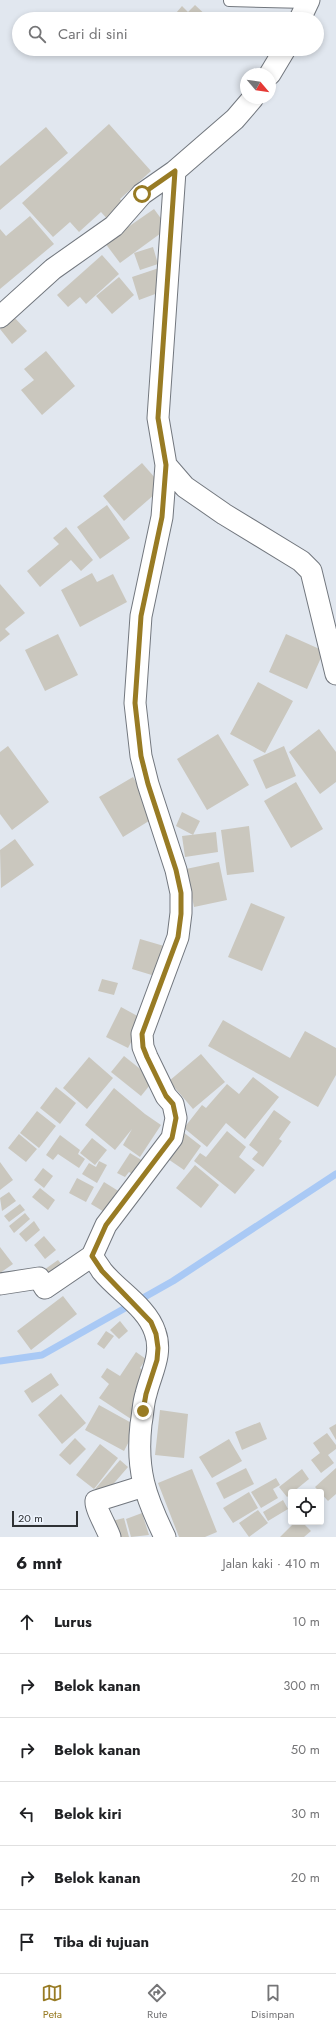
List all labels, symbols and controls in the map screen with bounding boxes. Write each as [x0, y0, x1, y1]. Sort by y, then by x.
search box [12, 12, 324, 56]
icon: search [26, 23, 48, 45]
text: Cari di sini [58, 23, 128, 45]
north arrow [240, 68, 276, 104]
route start [133, 185, 151, 203]
route end [134, 1402, 152, 1420]
map controls [288, 1489, 324, 1525]
button: locate [288, 1489, 324, 1525]
scale bar [12, 1509, 78, 1528]
text: 20 m [18, 1510, 43, 1526]
text: 6 mnt [16, 1551, 62, 1575]
text: Jalan kaki · 410 m [223, 1554, 320, 1573]
icon: ahead [16, 1611, 38, 1633]
text: Lurus [54, 1611, 92, 1633]
text: 10 m [292, 1612, 320, 1631]
icon: right [16, 1675, 38, 1697]
text: Belok kanan [54, 1675, 141, 1697]
text: 300 m [283, 1676, 320, 1695]
icon: right [16, 1739, 38, 1761]
text: Belok kanan [54, 1739, 141, 1761]
text: 50 m [291, 1740, 320, 1759]
icon: left [16, 1803, 38, 1825]
text: Belok kiri [54, 1803, 122, 1825]
text: 30 m [291, 1804, 320, 1823]
icon: right [16, 1867, 38, 1889]
text: Belok kanan [54, 1867, 141, 1889]
text: 20 m [291, 1868, 320, 1887]
icon: arrive [16, 1931, 38, 1953]
text: Tiba di tujuan [54, 1931, 149, 1953]
tab: Peta [41, 1982, 63, 2022]
tab: Rute [146, 1982, 168, 2022]
tab: Disimpan [251, 1982, 295, 2022]

